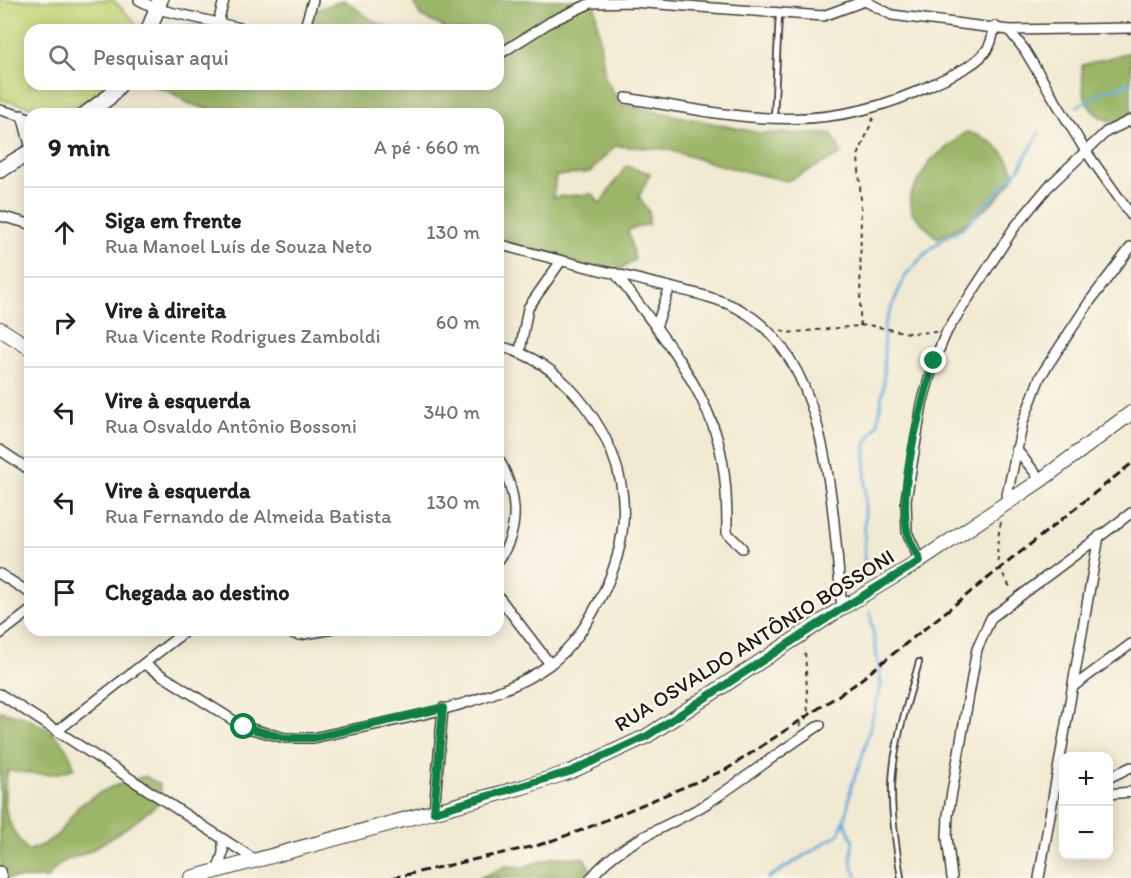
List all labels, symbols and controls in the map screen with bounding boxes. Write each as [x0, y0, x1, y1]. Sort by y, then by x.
search box [24, 24, 504, 90]
icon: search [45, 41, 78, 74]
text: Pesquisar aqui [93, 44, 229, 71]
text: 9 min [48, 131, 110, 163]
text: A pé · 660 m [374, 135, 480, 159]
text: Siga em frente [105, 207, 241, 234]
icon: ahead [48, 216, 81, 249]
text: 130 m [426, 220, 480, 244]
text: Rua Manoel Luís de Souza Neto [105, 234, 372, 258]
text: Vire à direita [105, 297, 226, 324]
icon: right [48, 306, 81, 339]
text: 60 m [436, 310, 480, 334]
text: Rua Vicente Rodrigues Zamboldi [105, 324, 381, 348]
route end [920, 347, 946, 373]
text: Vire à esquerda [105, 387, 250, 414]
icon: left [48, 396, 81, 429]
text: 340 m [423, 400, 480, 424]
text: Rua Osvaldo Antônio Bossoni [105, 414, 357, 438]
text: Vire à esquerda [105, 477, 250, 504]
icon: left [48, 486, 81, 519]
text: 130 m [426, 490, 480, 514]
text: Rua Fernando de Almeida Batista [105, 504, 392, 528]
street label: RUA OSVALDO ANTÔNIO BOSSONI [610, 543, 898, 737]
icon: arrive [48, 576, 81, 609]
text: Chegada ao destino [105, 579, 289, 606]
route start [230, 713, 256, 739]
map controls [1059, 752, 1113, 860]
button: + [1059, 752, 1113, 806]
button: − [1059, 806, 1113, 860]

